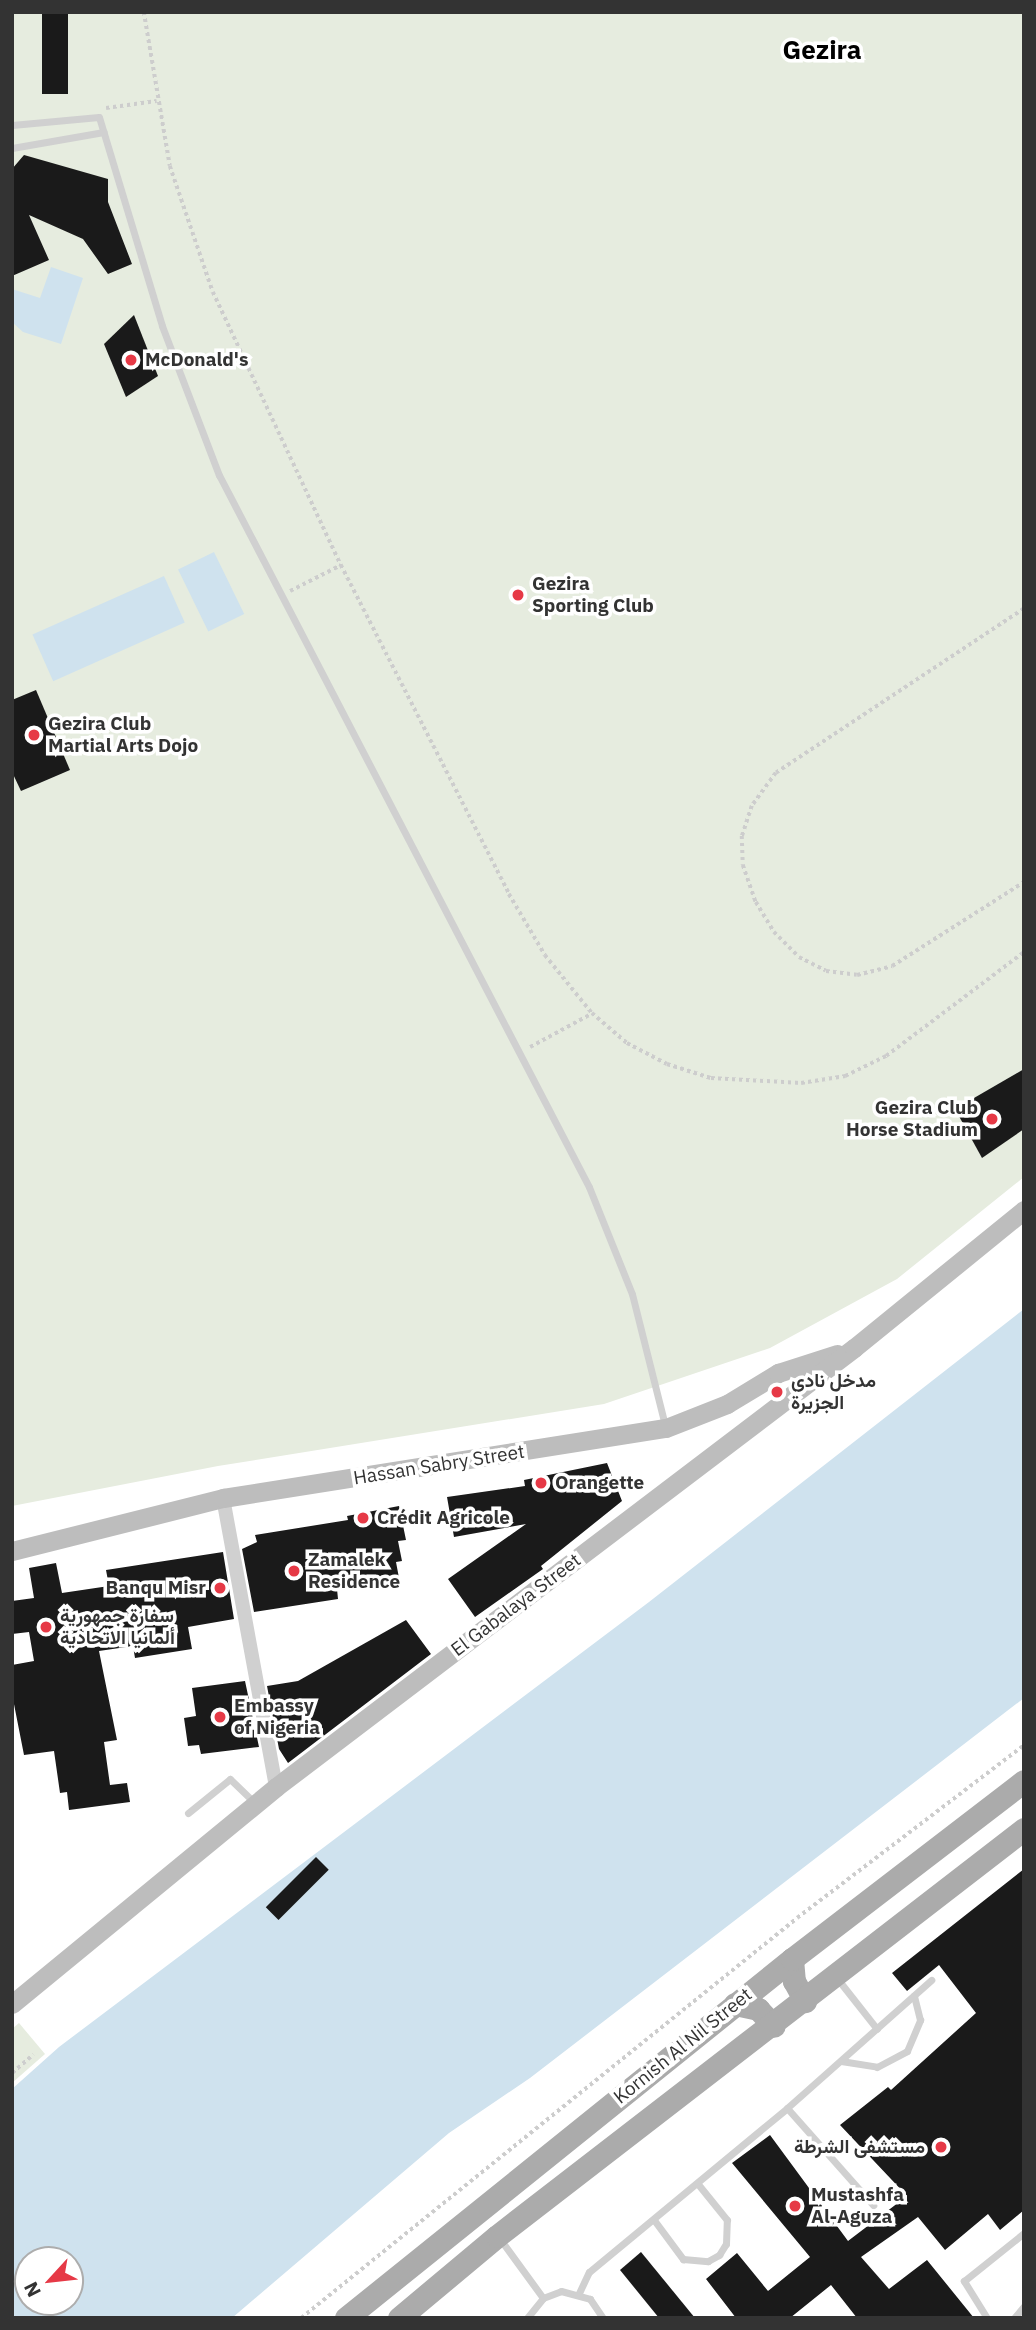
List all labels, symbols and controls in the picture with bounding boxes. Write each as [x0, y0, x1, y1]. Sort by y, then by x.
district label: Gezira [782, 34, 862, 66]
place label: McDonald's [145, 349, 248, 371]
marker: McDonald's [123, 352, 139, 368]
place label: Gezira Sporting Club [532, 573, 654, 617]
marker: Gezira Sporting Club [510, 587, 526, 603]
place label: Gezira Club Martial Arts Dojo [48, 713, 198, 757]
marker: Gezira Club Martial Arts Dojo [26, 727, 42, 743]
place label: Gezira Club Horse Stadium [846, 1097, 978, 1141]
marker: Gezira Club Horse Stadium [984, 1111, 1000, 1127]
place label: مدخل نادى الجزيرة [791, 1370, 876, 1414]
marker: مدخل نادى الجزيرة [769, 1384, 785, 1400]
street label: Hassan Sabry Street [352, 1440, 526, 1490]
place label: Orangette [555, 1472, 644, 1494]
marker: Orangette [533, 1475, 549, 1491]
place label: Crédit Agricole [377, 1507, 510, 1529]
marker: Crédit Agricole [355, 1510, 371, 1526]
place label: Zamalek Residence [308, 1549, 400, 1593]
street label: El Gabalaya Street [447, 1549, 585, 1661]
marker: Zamalek Residence [286, 1563, 302, 1579]
place label: Banqu Misr [106, 1577, 206, 1599]
marker: Banqu Misr [212, 1580, 228, 1596]
place label: سفارة جمهورية ألمانيا الاتحادية [60, 1605, 175, 1649]
marker: سفارة جمهورية ألمانيا الاتحادية [38, 1619, 54, 1635]
place label: Embassy of Nigeria [234, 1695, 320, 1739]
marker: Embassy of Nigeria [212, 1709, 228, 1725]
street label: Kornish Al Nil Street [609, 1983, 757, 2109]
place label: مستشفى الشرطة [794, 2136, 925, 2158]
marker: مستشفى الشرطة [931, 2137, 951, 2157]
place label: Mustashfa Al-Aguza [811, 2184, 904, 2228]
marker: Mustashfa Al-Aguza [785, 2196, 805, 2216]
north arrow [14, 2246, 84, 2316]
text: N [18, 2278, 46, 2301]

